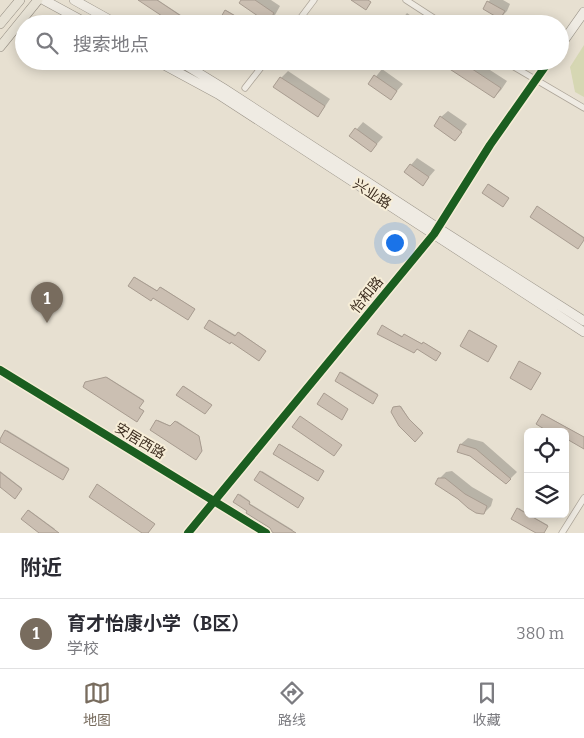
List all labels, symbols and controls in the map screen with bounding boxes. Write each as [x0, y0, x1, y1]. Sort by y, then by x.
search box [15, 15, 569, 70]
icon: search [33, 29, 61, 57]
text: 搜索地点 [73, 33, 149, 56]
street label: 兴业路 [350, 175, 394, 213]
your location [382, 230, 408, 256]
street label: 怡和路 [347, 273, 387, 317]
pin: 1 [31, 282, 63, 323]
street label: 安居西路 [112, 419, 168, 463]
map controls [524, 428, 569, 518]
button: locate [524, 428, 569, 473]
button: layers [524, 473, 569, 518]
text: 附近 [20, 555, 62, 581]
text: 育才怡康小学（B区） [67, 612, 250, 635]
text: 1 [33, 624, 39, 643]
text: 380 m [517, 624, 564, 643]
text: 学校 [67, 639, 99, 658]
tab: 地图 [83, 679, 111, 729]
tab: 路线 [278, 679, 306, 729]
tab: 收藏 [473, 679, 501, 729]

